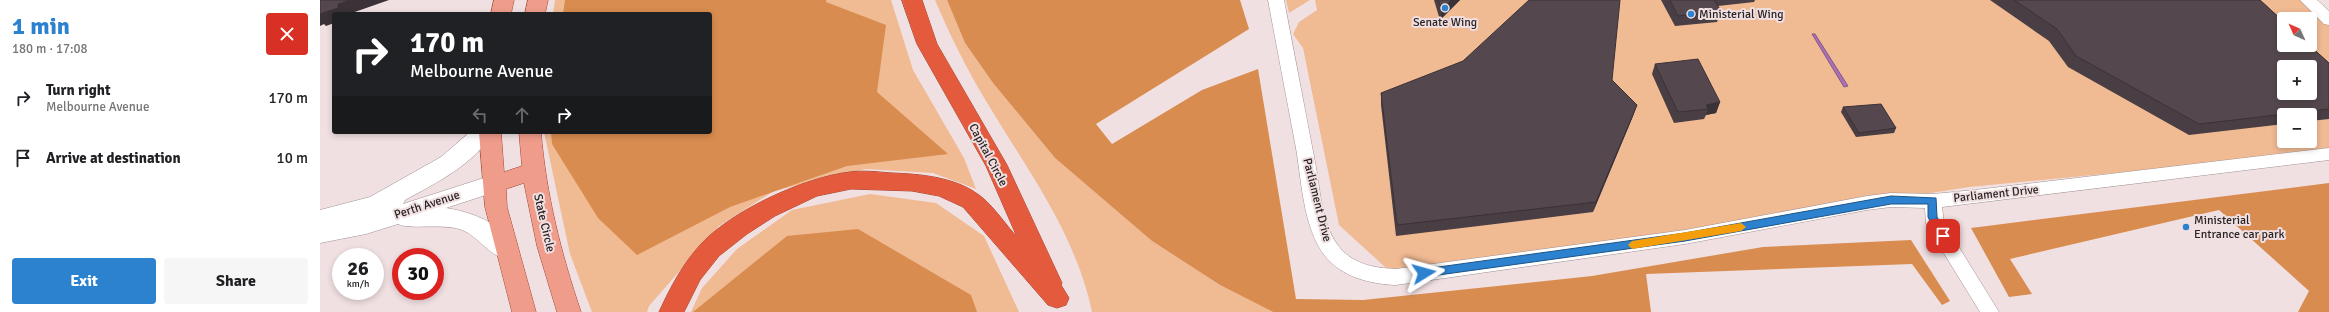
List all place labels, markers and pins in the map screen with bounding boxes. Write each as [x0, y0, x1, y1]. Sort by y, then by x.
marker: Senate Wing [1440, 3, 1450, 13]
place label: Ministerial Wing [1699, 7, 1784, 22]
marker: Ministerial Wing [1686, 9, 1696, 19]
place label: Senate Wing [1413, 15, 1477, 30]
place label: Ministerial Entrance car park [2194, 213, 2284, 242]
pin [1926, 219, 1960, 253]
marker: Ministerial Entrance car park [2181, 222, 2191, 232]

